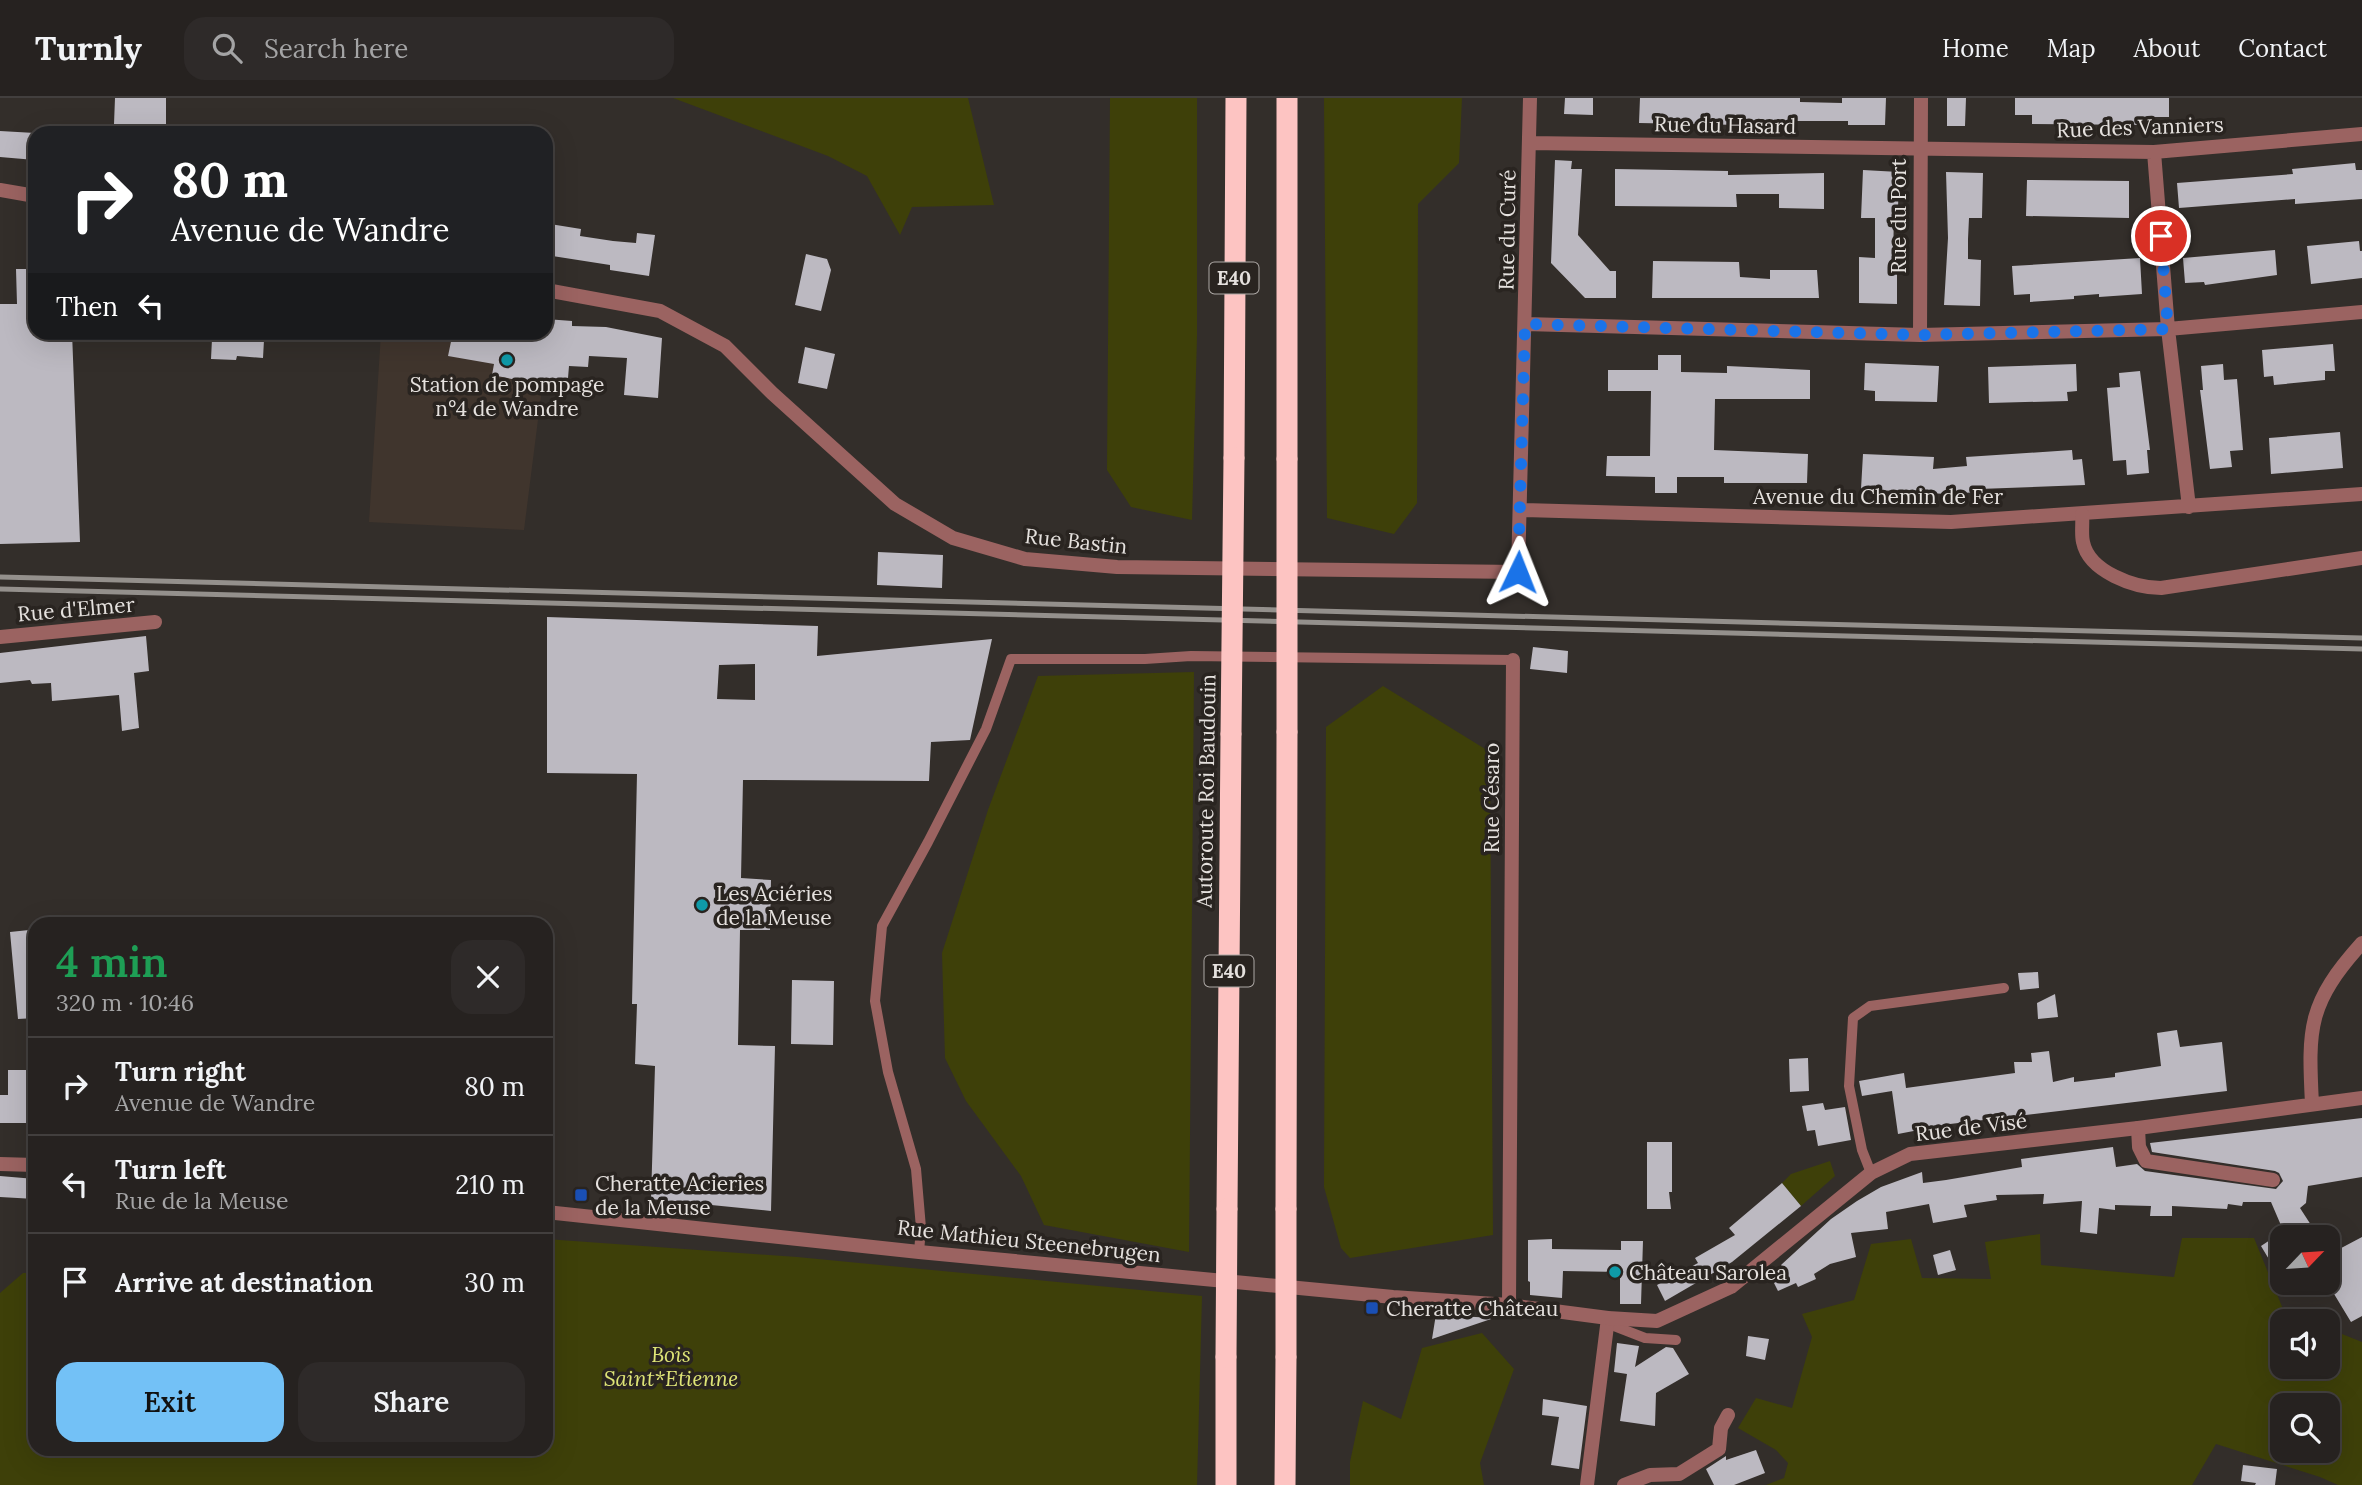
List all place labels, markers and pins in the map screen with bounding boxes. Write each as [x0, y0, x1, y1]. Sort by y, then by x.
pin [2131, 206, 2191, 266]
marker: Station de pompage n°4 de Wandre [499, 352, 515, 368]
place label: Station de pompage n°4 de Wandre [410, 371, 604, 422]
place label: Les Aciéries de la Meuse [716, 880, 832, 931]
marker: Les Aciéries de la Meuse [694, 897, 710, 913]
place label: Cheratte Acieries de la Meuse [595, 1170, 764, 1221]
marker: Cheratte Acieries de la Meuse [573, 1187, 589, 1203]
place label: Château Sarolea [1629, 1259, 1787, 1286]
marker: Château Sarolea [1607, 1264, 1623, 1280]
place label: Cheratte Château [1386, 1295, 1558, 1322]
marker: Cheratte Château [1364, 1300, 1380, 1316]

